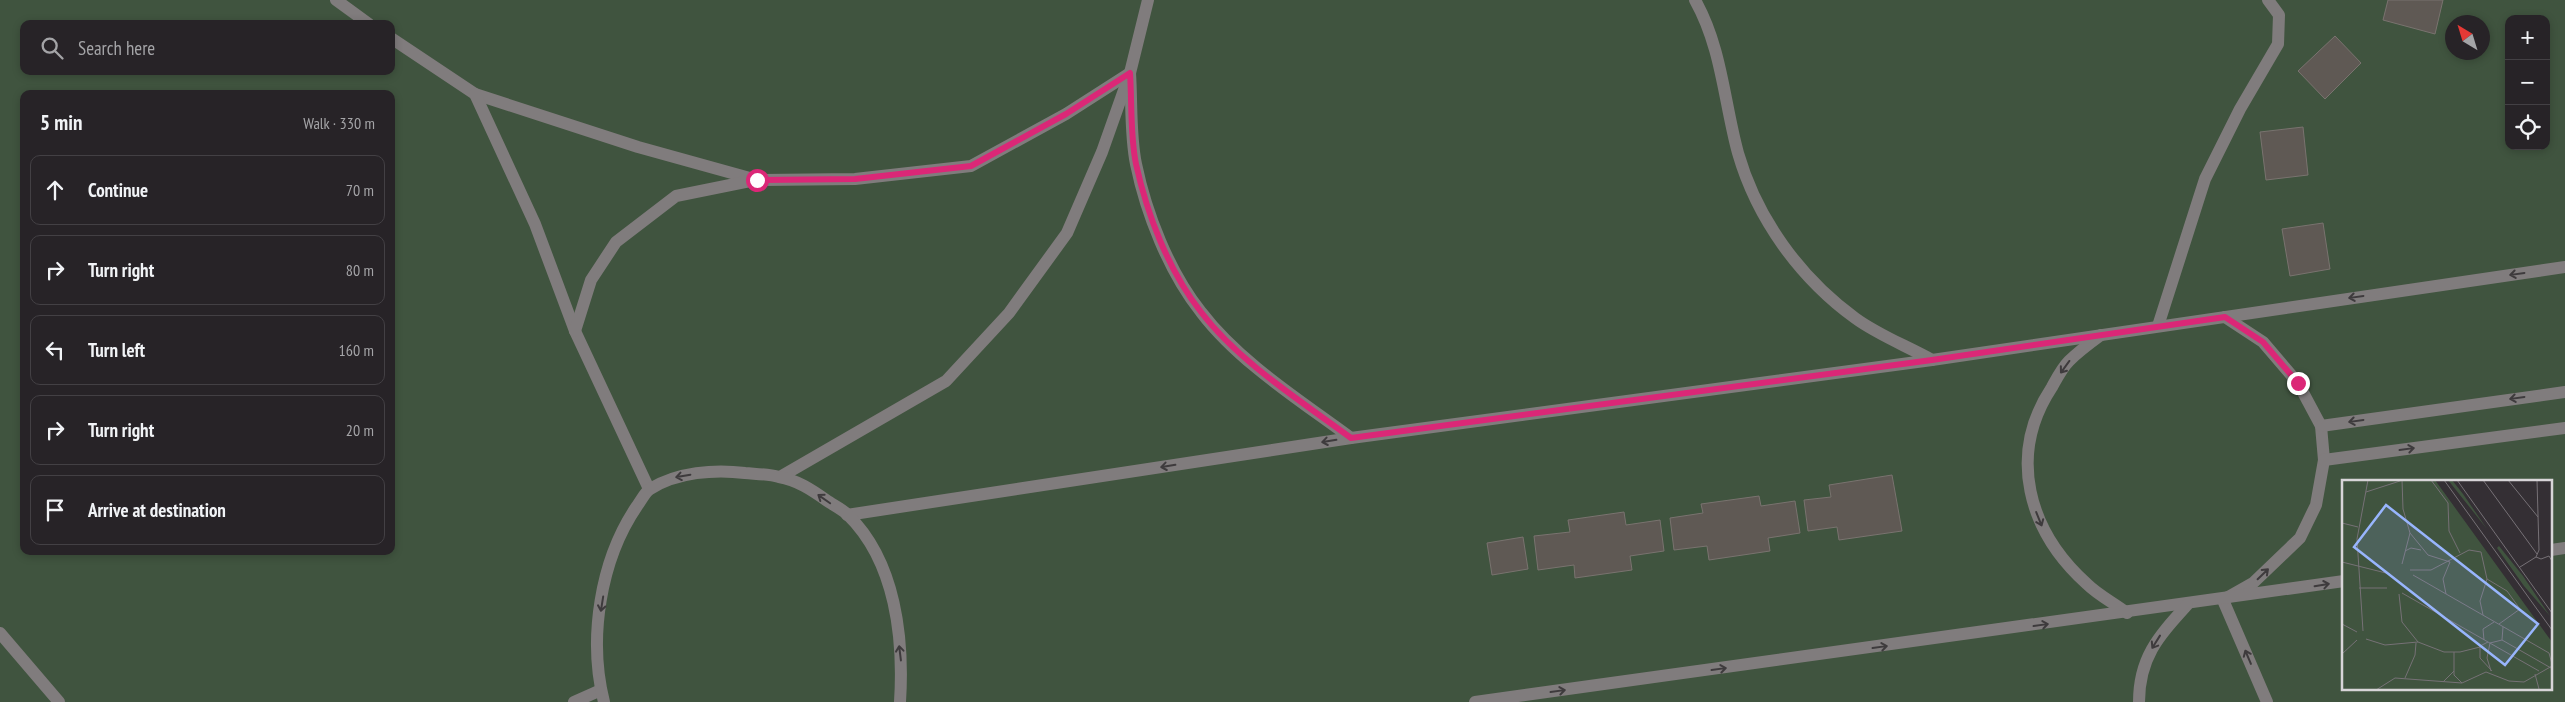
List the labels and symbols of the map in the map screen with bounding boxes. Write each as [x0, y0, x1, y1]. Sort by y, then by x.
north arrow [2445, 15, 2490, 60]
route start [746, 169, 769, 192]
one-way arrow [2509, 269, 2525, 279]
one-way arrow [2348, 293, 2364, 303]
one-way arrow [2060, 360, 2070, 374]
route end [2287, 372, 2310, 395]
one-way arrow [2509, 394, 2525, 404]
one-way arrow [2348, 416, 2364, 426]
one-way arrow [1321, 437, 1337, 447]
one-way arrow [2399, 444, 2415, 454]
one-way arrow [1160, 461, 1176, 471]
one-way arrow [676, 471, 692, 481]
inset map [2342, 480, 2552, 690]
one-way arrow [817, 494, 831, 504]
one-way arrow [2034, 511, 2044, 526]
one-way arrow [2257, 568, 2270, 580]
one-way arrow [2313, 579, 2329, 589]
one-way arrow [597, 595, 607, 611]
one-way arrow [2033, 619, 2049, 629]
one-way arrow [2150, 635, 2161, 649]
one-way arrow [1872, 641, 1888, 651]
one-way arrow [895, 646, 905, 662]
one-way arrow [2242, 650, 2252, 665]
one-way arrow [1711, 663, 1727, 673]
one-way arrow [1550, 685, 1566, 695]

